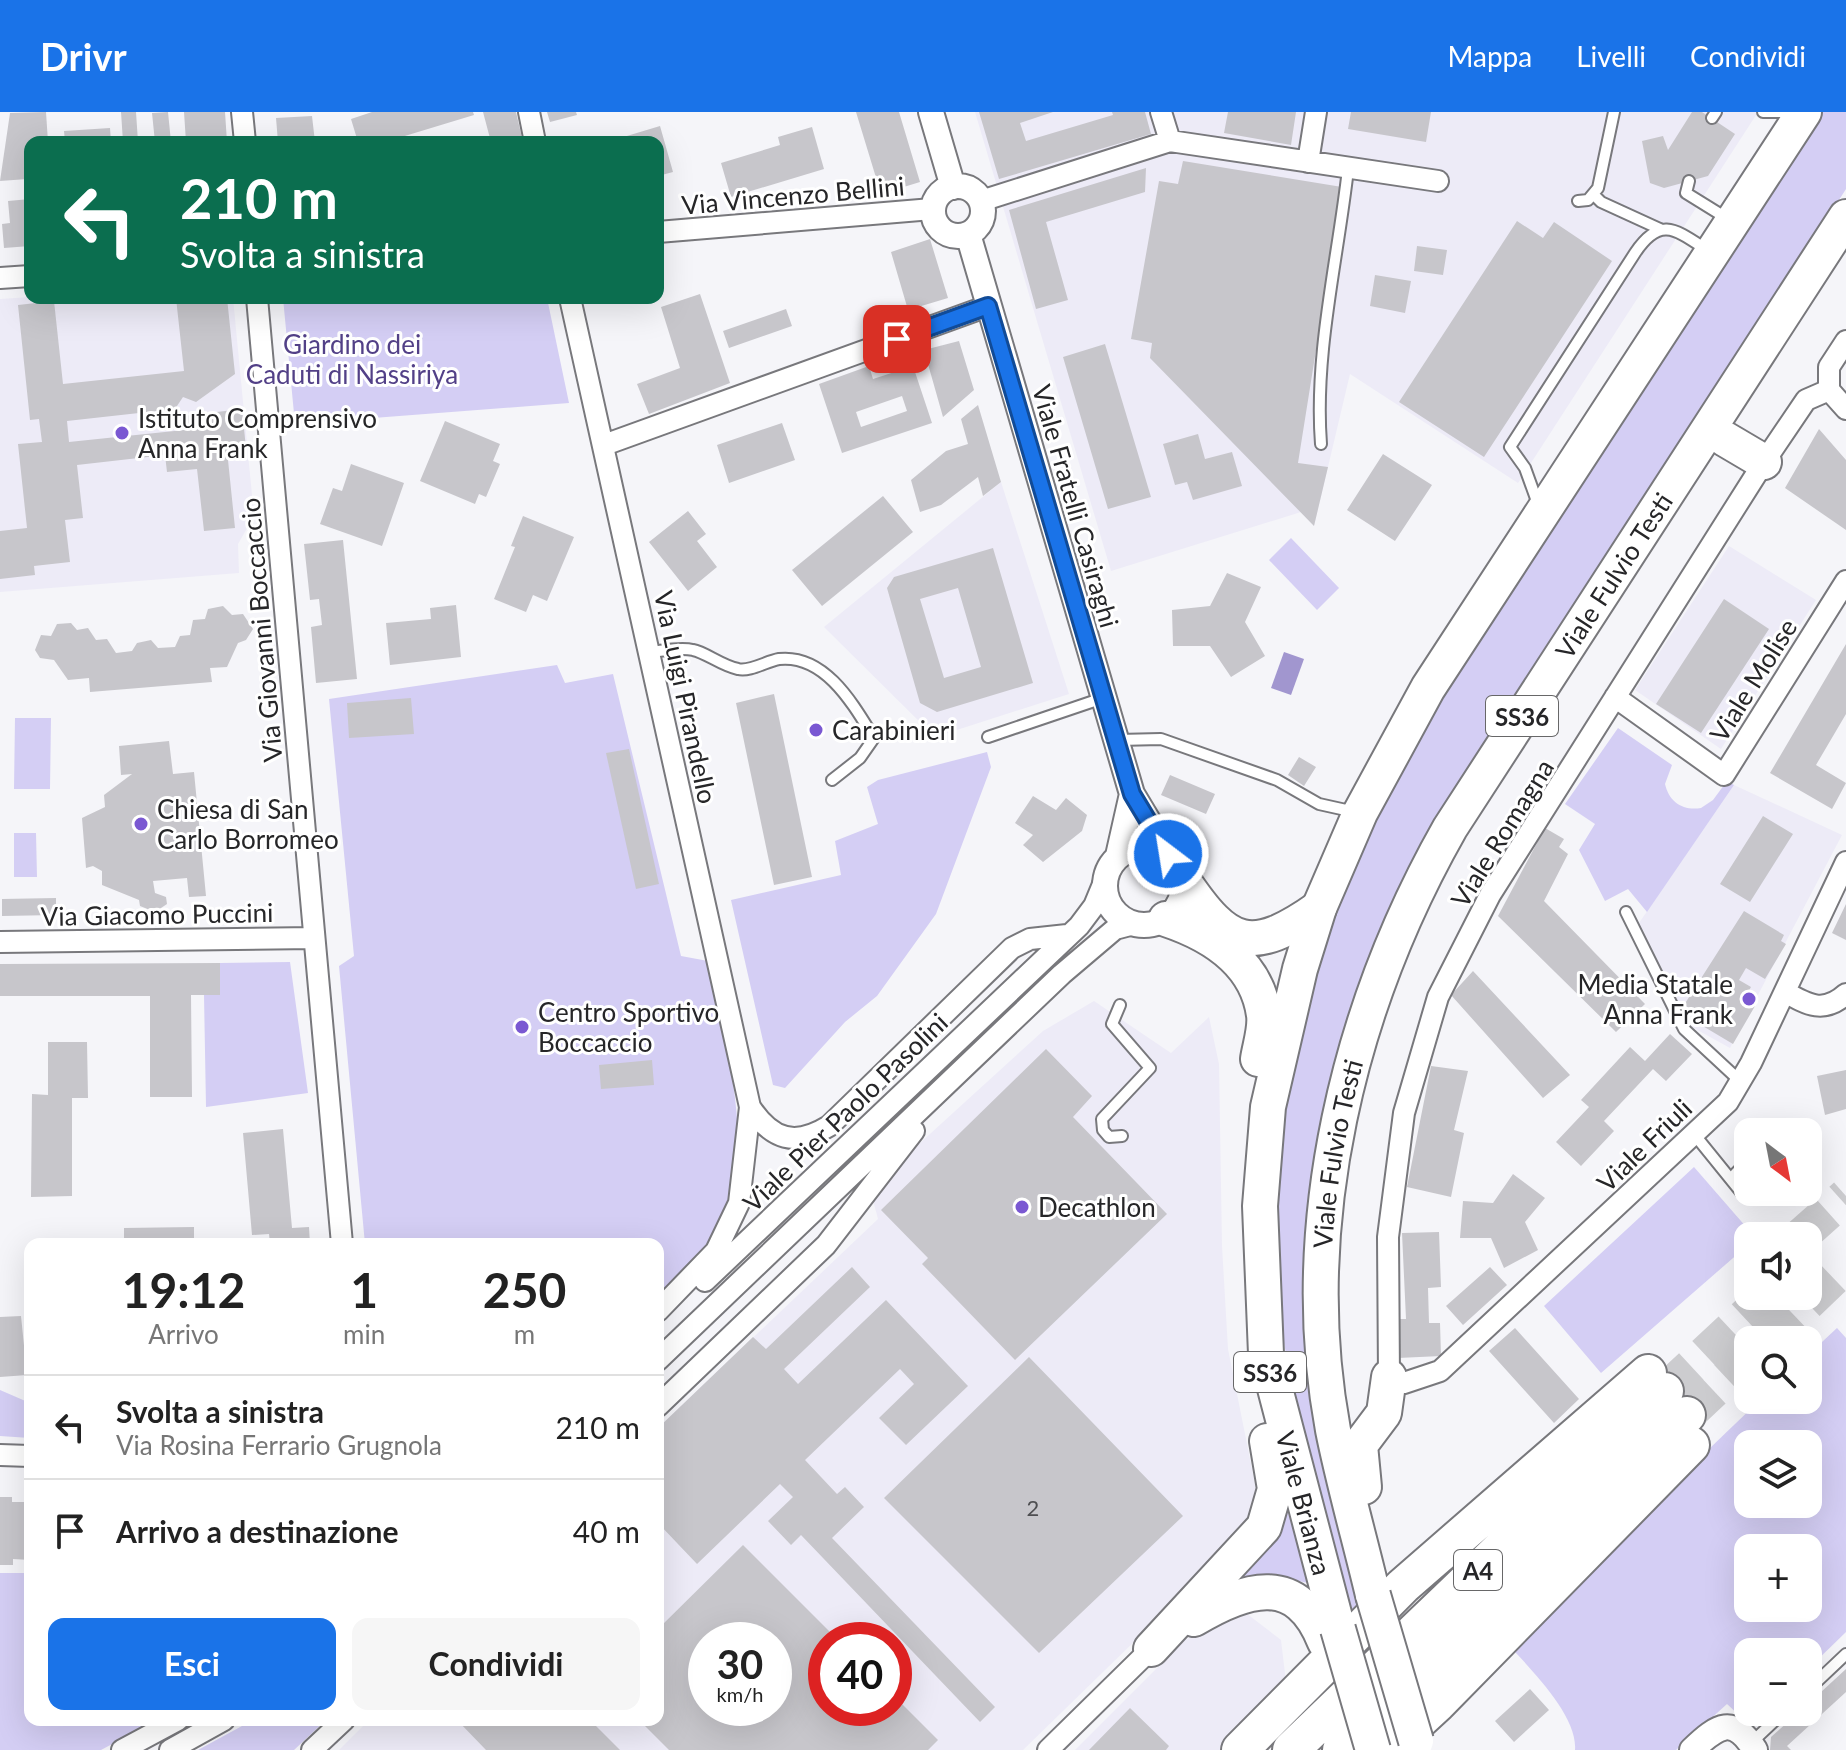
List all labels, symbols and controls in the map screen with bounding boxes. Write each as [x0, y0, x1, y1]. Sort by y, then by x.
text: Drivr [40, 33, 127, 79]
text: Mappa [1447, 39, 1532, 73]
text: Livelli [1576, 39, 1646, 73]
text: Condividi [1690, 39, 1806, 73]
text: 210 m [180, 164, 338, 231]
icon: left [48, 168, 152, 272]
street label: Via Vincenzo Bellini [680, 169, 906, 221]
text: Svolta a sinistra [180, 232, 425, 276]
pin [863, 305, 931, 373]
icon: arrive [875, 317, 919, 361]
park label: Giardino dei Caduti di Nassiriya [246, 328, 458, 390]
street label: Viale Fratelli Casiraghi [1026, 381, 1126, 631]
place label: Istituto Comprensivo Anna Frank [138, 402, 377, 464]
marker: Istituto Comprensivo Anna Frank [113, 424, 131, 442]
street label: Viale Fulvio Testi [1548, 487, 1679, 665]
street label: Via Giovanni Boccaccio [233, 496, 289, 764]
street label: Via Luigi Pirandello [648, 588, 724, 806]
street label: Viale Molise [1703, 613, 1803, 747]
road number: SS36 [1486, 696, 1558, 736]
place label: Carabinieri [832, 714, 955, 746]
marker: Carabinieri [807, 721, 825, 739]
street label: Viale Romagna [1444, 753, 1560, 913]
place label: Chiesa di San Carlo Borromeo [157, 793, 339, 855]
position arrow [1126, 812, 1210, 896]
marker: Chiesa di San Carlo Borromeo [132, 815, 150, 833]
street label: Via Giacomo Puccini [40, 896, 274, 932]
place label: Media Statale Anna Frank [1577, 968, 1734, 1030]
marker: Media Statale Anna Frank [1740, 990, 1758, 1008]
place label: Centro Sportivo Boccaccio [538, 996, 719, 1058]
street label: Viale Pier Paolo Pasolini [736, 1006, 954, 1218]
marker: Centro Sportivo Boccaccio [513, 1018, 531, 1036]
street label: Viale Fulvio Testi [1306, 1056, 1369, 1249]
street label: Viale Friuli [1590, 1092, 1698, 1198]
north arrow [1734, 1118, 1822, 1206]
map controls [1734, 1118, 1822, 1726]
place label: Decathlon [1038, 1191, 1156, 1223]
marker: Decathlon [1013, 1198, 1031, 1216]
button: sound [1734, 1222, 1822, 1310]
text: 19:12 [122, 1261, 245, 1318]
text: 1 [350, 1261, 378, 1318]
text: 250 [483, 1261, 566, 1318]
text: Arrivo [148, 1318, 219, 1350]
text: min [343, 1318, 385, 1350]
text: m [514, 1318, 535, 1350]
button: search [1734, 1326, 1822, 1414]
road number: SS36 [1234, 1352, 1306, 1392]
text: Svolta a sinistra [116, 1393, 324, 1429]
icon: left [48, 1405, 92, 1449]
text: 210 m [555, 1409, 640, 1445]
street label: Viale Brianza [1269, 1428, 1339, 1578]
text: Via Rosina Ferrario Grugnola [116, 1429, 442, 1461]
button: layers [1734, 1430, 1822, 1518]
house number: 2 [1027, 1494, 1039, 1521]
icon: arrive [48, 1509, 92, 1553]
text: Arrivo a destinazione [116, 1513, 398, 1549]
text: 40 m [573, 1513, 640, 1549]
button: + [1734, 1534, 1822, 1622]
road number: A4 [1454, 1550, 1502, 1590]
button: Esci [48, 1618, 336, 1710]
button: Condividi [352, 1618, 640, 1710]
speed limit sign: 40 [808, 1622, 912, 1726]
button: − [1734, 1638, 1822, 1726]
text: 30 [717, 1640, 763, 1688]
text: km/h [717, 1682, 763, 1706]

